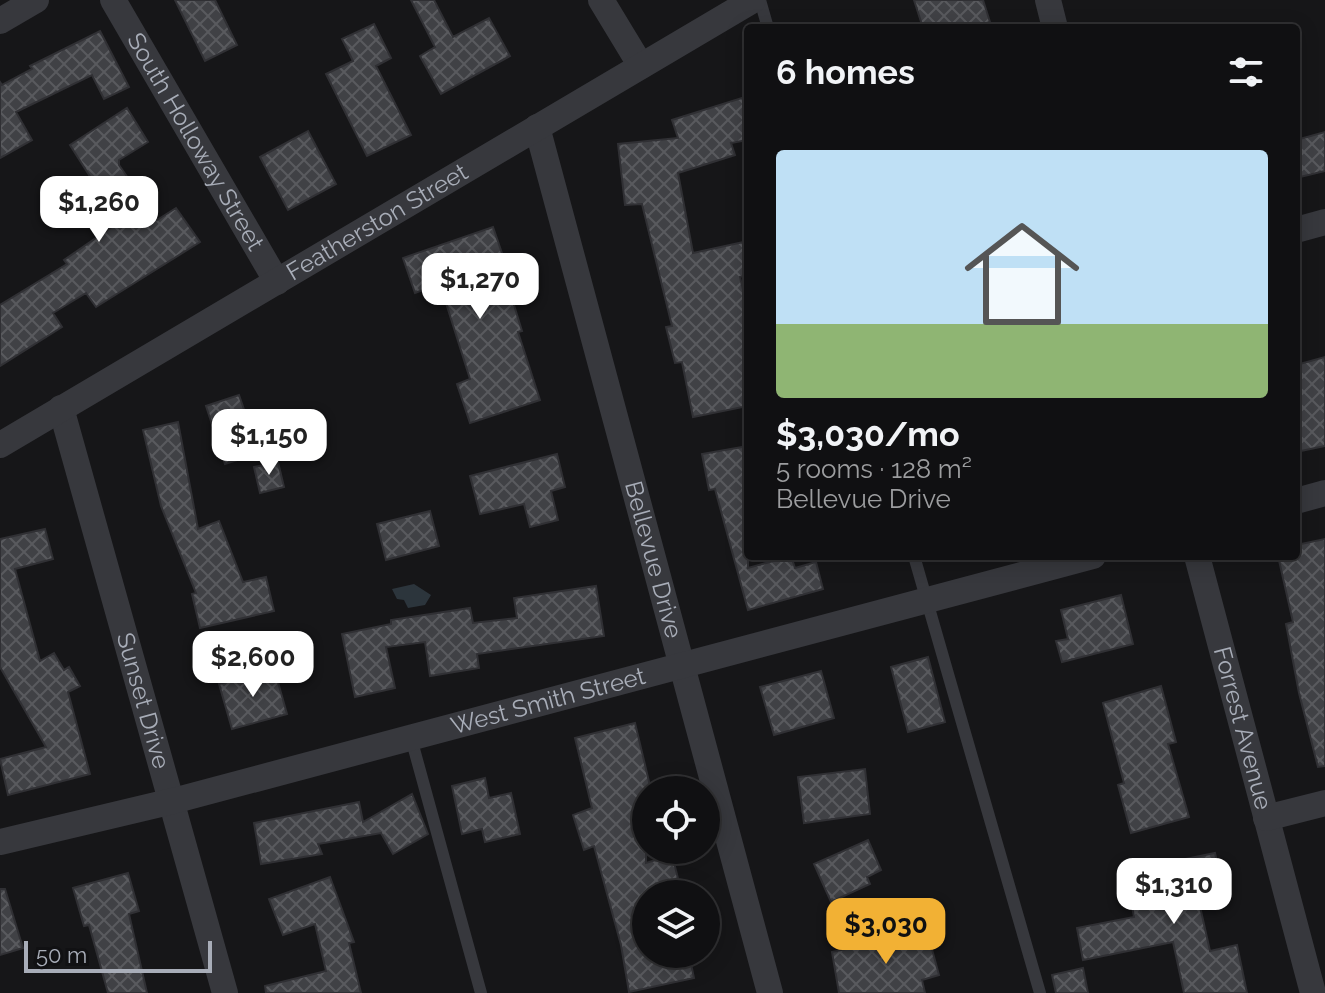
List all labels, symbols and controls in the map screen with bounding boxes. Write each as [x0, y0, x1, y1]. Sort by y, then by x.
street label: South Holloway Street [121, 27, 270, 256]
icon: filters [1224, 50, 1268, 94]
text: 6 homes [776, 52, 915, 92]
street label: Featherston Street [281, 157, 473, 286]
pin: $1,260 [34, 176, 164, 244]
text: $1,260 [58, 187, 140, 217]
icon: home [950, 202, 1094, 346]
pin: $1,270 [415, 253, 545, 321]
text: $1,270 [440, 264, 520, 294]
pin: $1,150 [204, 409, 334, 477]
text: $3,030/mo [776, 414, 959, 454]
text: $1,150 [230, 420, 308, 450]
text: 5 rooms · 128 m² [776, 454, 972, 484]
street label: Bellevue Drive [619, 478, 689, 641]
text: Bellevue Drive [776, 484, 951, 514]
street label: Sunset Drive [111, 629, 176, 772]
pin: $2,600 [188, 631, 318, 699]
text: $2,600 [211, 642, 295, 672]
street label: Forrest Avenue [1208, 643, 1279, 813]
street label: West Smith Street [448, 661, 648, 740]
map controls [632, 776, 720, 968]
button: locate [632, 776, 720, 864]
pin: $1,310 [1109, 858, 1239, 926]
text: $1,310 [1135, 869, 1213, 899]
button: layers [632, 880, 720, 968]
pin: $3,030 [821, 898, 951, 966]
text: $3,030 [844, 909, 928, 939]
scale bar [24, 937, 212, 973]
text: 50 m [36, 942, 87, 968]

